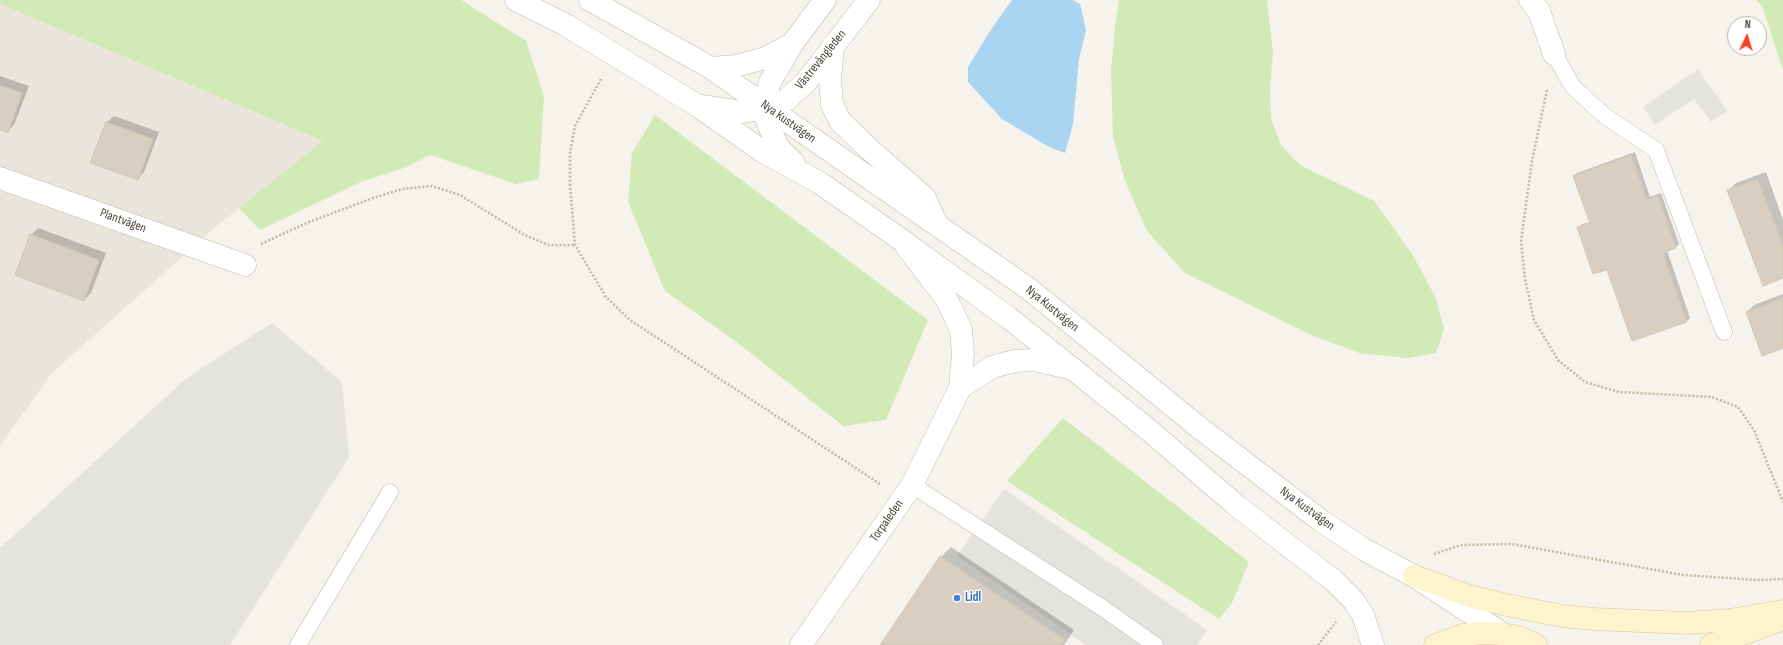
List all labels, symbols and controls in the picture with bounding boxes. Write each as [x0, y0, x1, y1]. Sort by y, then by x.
north arrow [1727, 16, 1767, 56]
text: N [1744, 18, 1751, 31]
street label: Västrevångleden [792, 27, 850, 93]
street label: Nya Kustvägen [757, 97, 819, 147]
street label: Plantvägen [98, 205, 148, 237]
street label: Nya Kustvägen [1022, 283, 1082, 335]
street label: Nya Kustvägen [1276, 484, 1338, 534]
street label: Torpaleden [867, 497, 907, 545]
place label: Lidl [965, 590, 981, 606]
marker: Lidl [952, 593, 962, 603]

